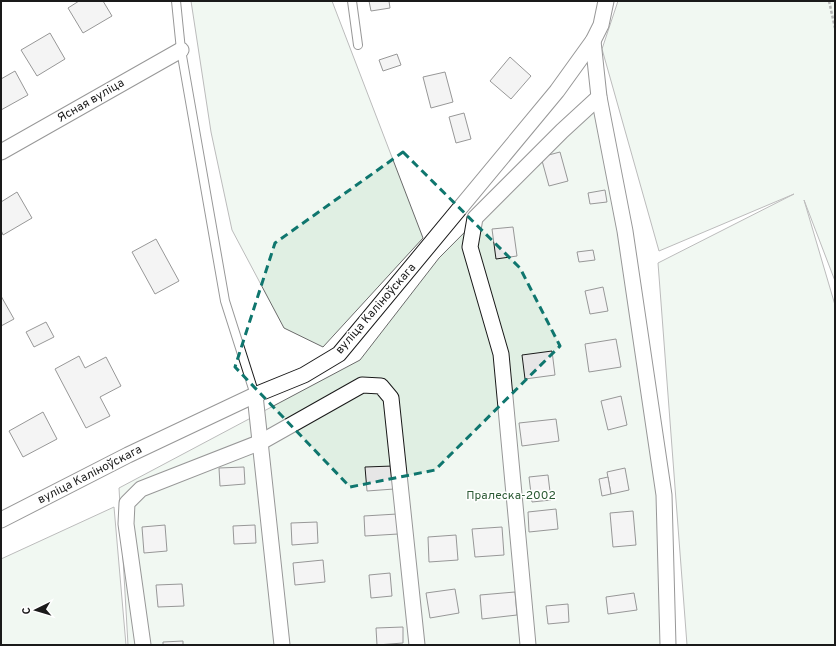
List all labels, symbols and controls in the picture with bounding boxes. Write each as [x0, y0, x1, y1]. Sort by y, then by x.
street label: Ясная вуліца [55, 75, 127, 127]
street label: вуліца Каліноўскага [332, 260, 420, 358]
street label: вуліца Каліноўскага [35, 442, 145, 508]
park label: Пралеска-2002 [466, 488, 556, 504]
north arrow [16, 590, 56, 630]
text: С [20, 607, 34, 615]

